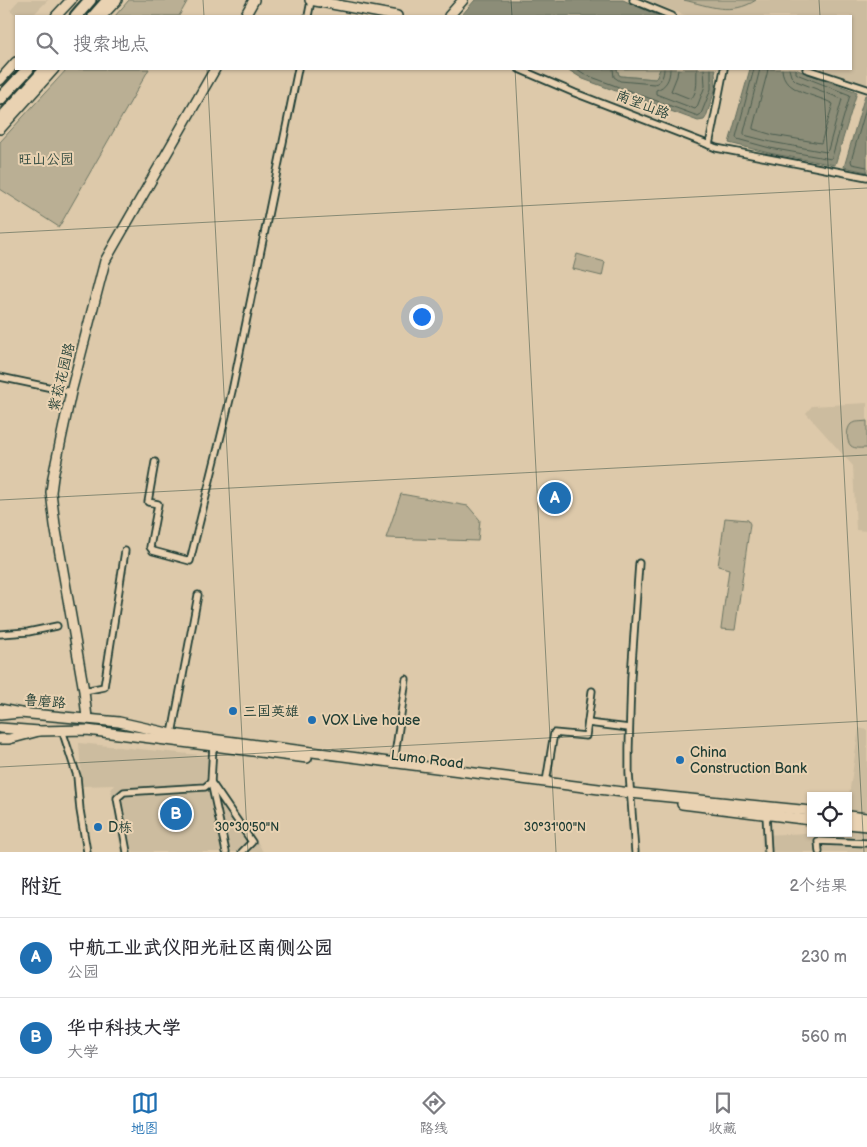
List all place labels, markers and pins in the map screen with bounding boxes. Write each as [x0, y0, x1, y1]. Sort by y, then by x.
pin: A [539, 479, 571, 517]
place label: 三国英雄 [243, 703, 299, 720]
marker: 三国英雄 [227, 705, 239, 717]
place label: VOX Live house [322, 712, 420, 729]
marker: VOX Live house [306, 714, 318, 726]
place label: China Construction Bank [690, 744, 807, 777]
marker: China Construction Bank [674, 754, 686, 766]
pin: B [160, 795, 192, 833]
place label: D栋 [108, 819, 132, 836]
marker: D栋 [92, 821, 104, 833]

